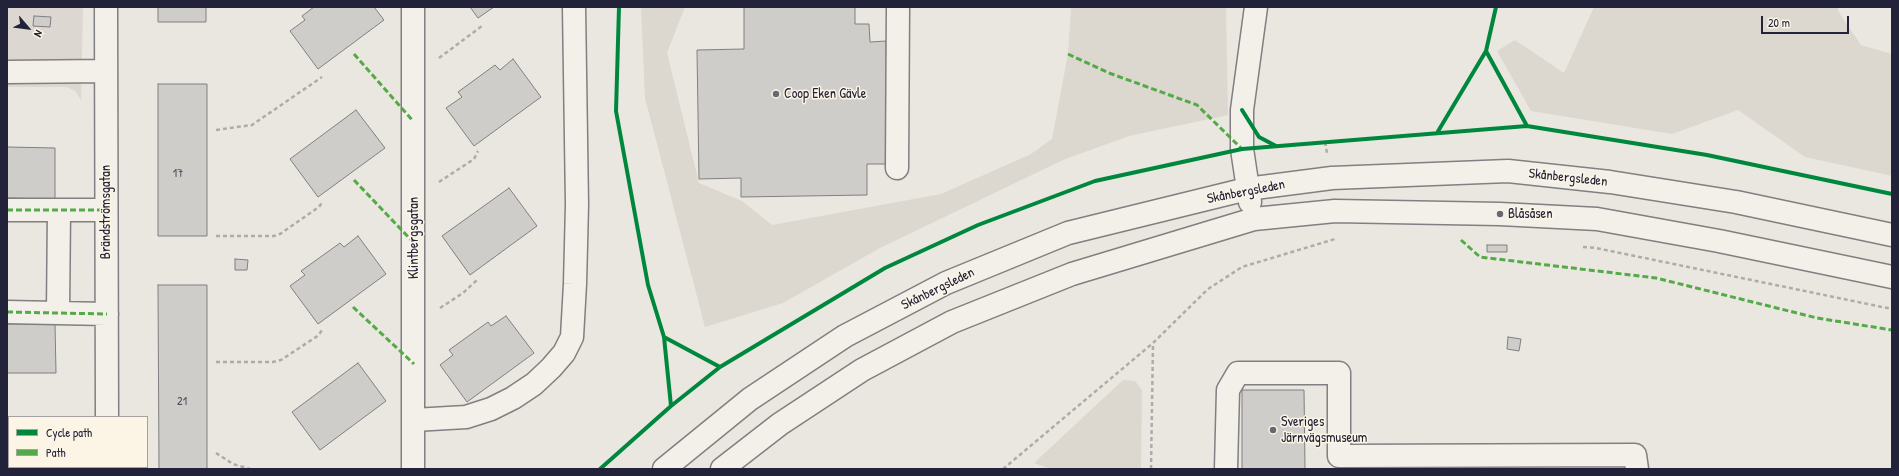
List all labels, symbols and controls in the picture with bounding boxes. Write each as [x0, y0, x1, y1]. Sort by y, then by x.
north arrow [8, 8, 48, 48]
scale bar [1763, 8, 1851, 34]
text: 20 m [1768, 14, 1790, 31]
text: N [31, 28, 46, 39]
place label: Coop Eken Gävle [784, 86, 866, 102]
marker: Coop Eken Gävle [771, 89, 781, 99]
street label: Brändströmsgatan [98, 165, 114, 259]
street label: Skånbergsleden [1528, 166, 1608, 190]
house number: 17 [173, 167, 183, 181]
street label: Skånbergsleden [1206, 176, 1286, 208]
street label: Klintbergsgatan [406, 197, 422, 279]
place label: Blåsåsen [1508, 206, 1552, 222]
marker: Blåsåsen [1495, 209, 1505, 219]
street label: Skånbergsleden [899, 264, 977, 314]
house number: 21 [177, 395, 187, 409]
place label: Sveriges Järnvägsmuseum [1281, 414, 1367, 446]
legend [8, 416, 148, 468]
text: Cycle path [46, 424, 92, 441]
marker: Sveriges Järnvägsmuseum [1268, 425, 1278, 435]
text: Path [46, 444, 66, 461]

